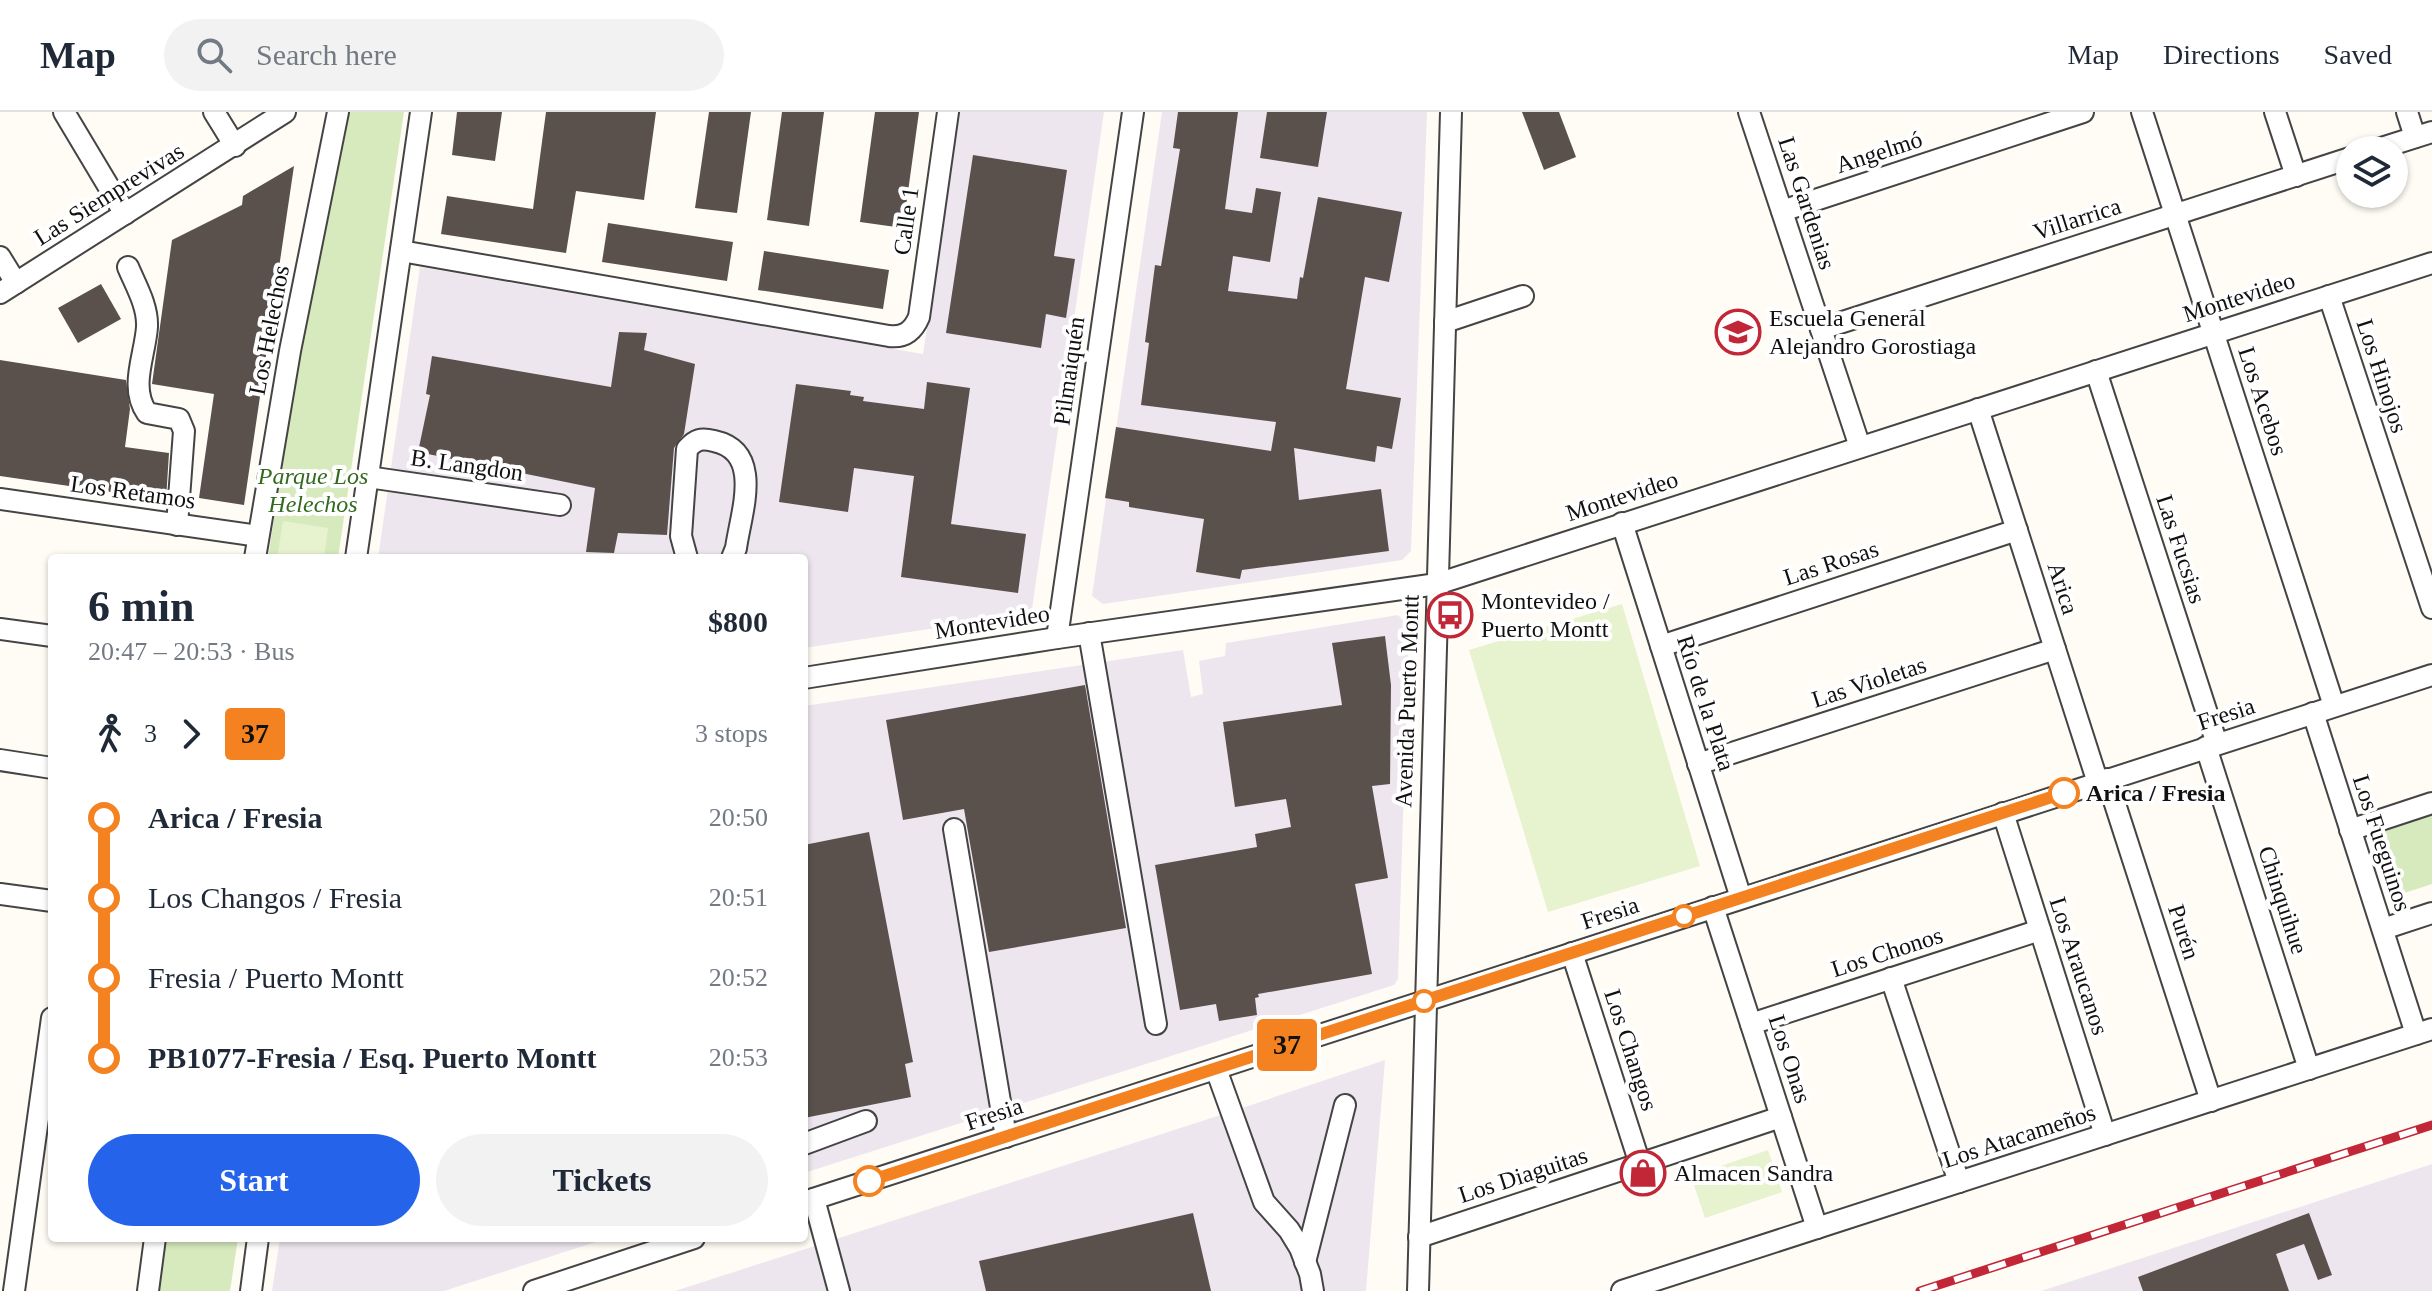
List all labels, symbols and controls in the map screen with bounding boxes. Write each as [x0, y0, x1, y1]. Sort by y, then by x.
search box [164, 19, 724, 91]
icon: search [192, 33, 236, 77]
text: Map [40, 34, 116, 76]
text: Search here [256, 38, 397, 71]
text: Map [2068, 39, 2119, 70]
text: Directions [2163, 39, 2280, 70]
text: Saved [2324, 39, 2392, 70]
street label: Angelmó [1833, 126, 1925, 178]
street label: Las Gardenias [1773, 133, 1841, 273]
map controls [2336, 136, 2408, 208]
button: layers [2336, 136, 2408, 208]
street label: Las Siemprevivas [29, 138, 189, 250]
street label: Calle 1 [888, 185, 924, 257]
street label: Villarrica [2030, 193, 2124, 245]
street label: Los Helechos [244, 263, 294, 397]
street label: Montevideo [2180, 267, 2298, 327]
place label: Escuela General Alejandro Gorostiaga [1769, 305, 1977, 359]
school or university icon: Escuela General Alejandro Gorostiaga [1714, 308, 1762, 356]
street label: Pilmaiquén [1049, 315, 1089, 427]
street label: Los Hinojos [2351, 316, 2413, 436]
street label: Los Acebos [2233, 343, 2293, 459]
street label: B. Langdon [409, 444, 525, 486]
park label: Parque Los Helechos [257, 463, 368, 517]
street label: Montevideo [1563, 466, 1681, 526]
street label: Los Retamos [69, 470, 197, 514]
street label: Las Fucsias [2151, 491, 2211, 607]
street label: Las Rosas [1780, 535, 1882, 591]
street label: Arica [2042, 559, 2084, 618]
text: 6 min [88, 582, 194, 631]
place label: Montevideo / Puerto Montt [1481, 588, 1610, 642]
bus stop icon: Montevideo / Puerto Montt [1426, 591, 1474, 639]
street label: Avenida Puerto Montt [1390, 594, 1424, 808]
street label: Montevideo [933, 600, 1051, 644]
text: $800 [708, 605, 768, 638]
street label: Río de la Plata [1672, 632, 1740, 774]
text: 20:47 – 20:53 · Bus [88, 637, 295, 666]
street label: Las Violetas [1809, 651, 1929, 713]
street label: Fresia [2194, 692, 2258, 735]
icon: walk [88, 712, 132, 756]
icon: forward [169, 712, 213, 756]
text: 37 [241, 718, 269, 749]
text: 3 [144, 719, 157, 748]
text: 3 stops [695, 719, 768, 748]
street label: Los Fueguinos [2348, 771, 2416, 915]
marker: Arica / Fresia [2049, 778, 2079, 808]
place label: Arica / Fresia [2086, 780, 2226, 806]
text: Arica / Fresia [148, 801, 322, 834]
text: 20:50 [709, 803, 768, 832]
street label: Chinquihue [2253, 843, 2313, 957]
text: Los Changos / Fresia [148, 881, 402, 914]
text: 20:51 [709, 883, 768, 912]
street label: Fresia [1578, 891, 1642, 934]
street label: Los Araucanos [2044, 894, 2114, 1038]
street label: Purén [2163, 901, 2205, 963]
unlabelled marker [1673, 905, 1695, 927]
street label: Los Chonos [1828, 922, 1946, 982]
text: Fresia / Puerto Montt [148, 961, 404, 994]
text: 20:52 [709, 963, 768, 992]
street label: Los Changos [1599, 986, 1663, 1114]
unlabelled marker [1413, 990, 1435, 1012]
street label: Los Onas [1764, 1012, 1816, 1106]
line badge: 37 [1251, 1019, 1323, 1071]
text: 37 [1273, 1029, 1301, 1060]
text: PB1077-Fresia / Esq. Puerto Montt [148, 1041, 597, 1074]
text: 20:53 [709, 1043, 768, 1072]
street label: Fresia [962, 1092, 1026, 1135]
street label: Los Atacameños [1939, 1099, 2099, 1173]
button: Start [88, 1134, 420, 1226]
button: Tickets [436, 1134, 768, 1226]
street label: Los Diaguitas [1455, 1142, 1591, 1208]
shop icon: Almacen Sandra [1619, 1149, 1667, 1197]
place label: Almacen Sandra [1674, 1160, 1834, 1186]
unlabelled marker [854, 1166, 884, 1196]

